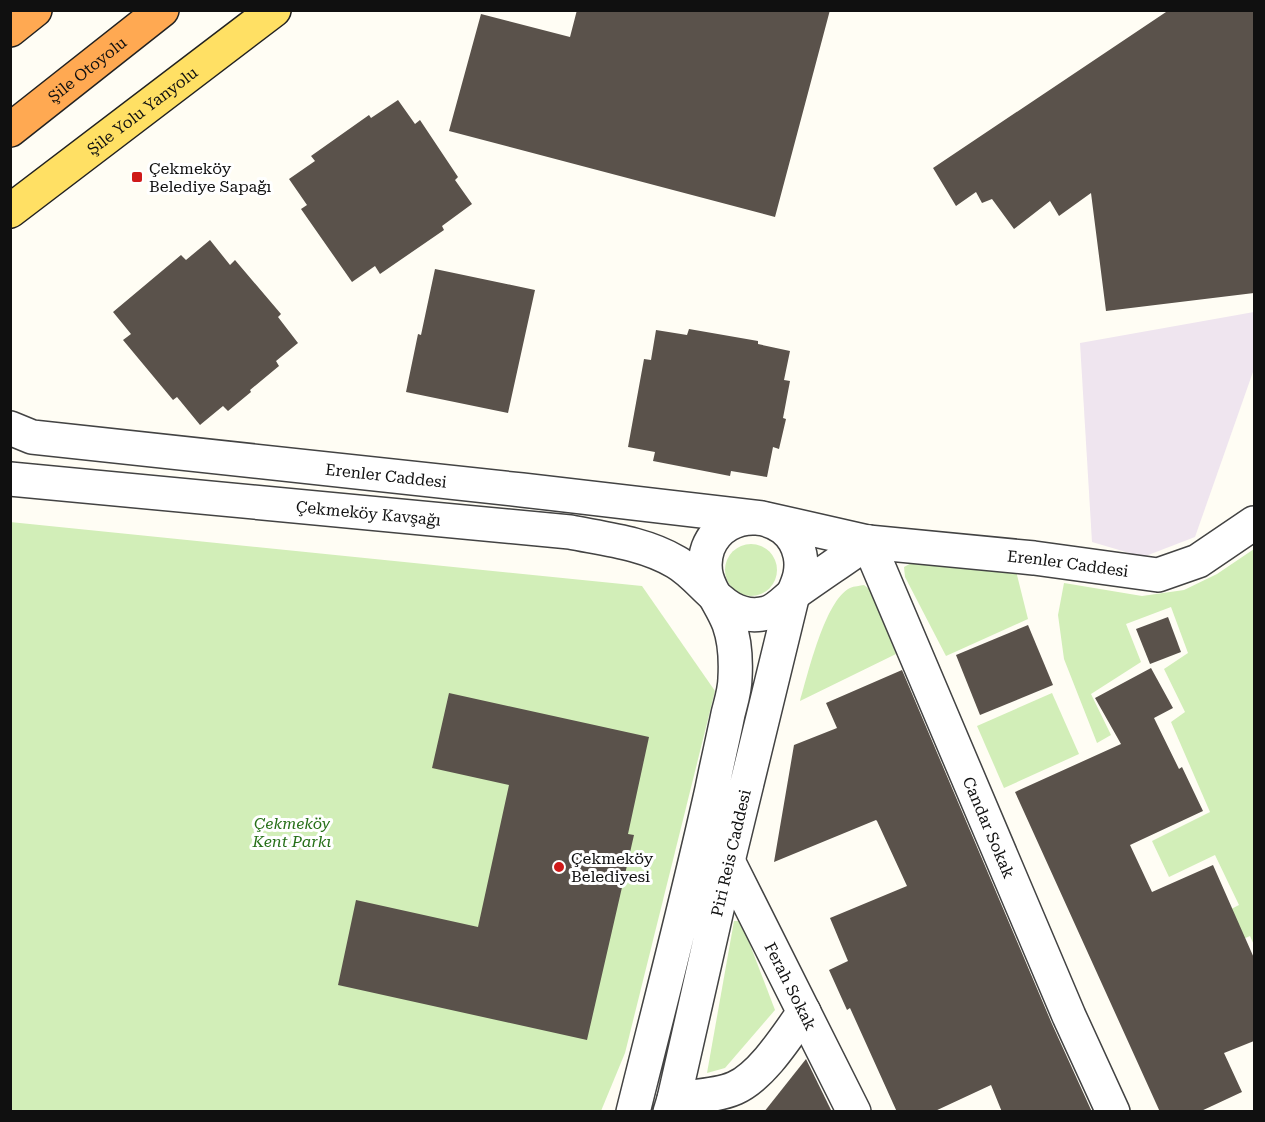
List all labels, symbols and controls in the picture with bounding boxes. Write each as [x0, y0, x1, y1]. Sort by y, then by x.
street label: Şile Otoyolu [44, 32, 130, 106]
street label: Şile Yolu Yanyolu [83, 62, 201, 159]
place label: Çekmeköy Belediye Sapağı [149, 159, 271, 196]
marker: Çekmeköy Belediye Sapağı [130, 170, 144, 184]
street label: Erenler Caddesi [324, 459, 448, 491]
street label: Çekmeköy Kavşağı [295, 497, 442, 529]
street label: Erenler Caddesi [1006, 546, 1130, 580]
street label: Candar Sokak [959, 774, 1019, 881]
street label: Piri Reis Caddesi [707, 788, 755, 918]
park label: Çekmeköy Kent Parkı [252, 814, 331, 851]
place label: Çekmeköy Belediyesi [571, 849, 654, 886]
marker: Çekmeköy Belediyesi [552, 860, 566, 874]
street label: Ferah Sokak [761, 939, 821, 1033]

